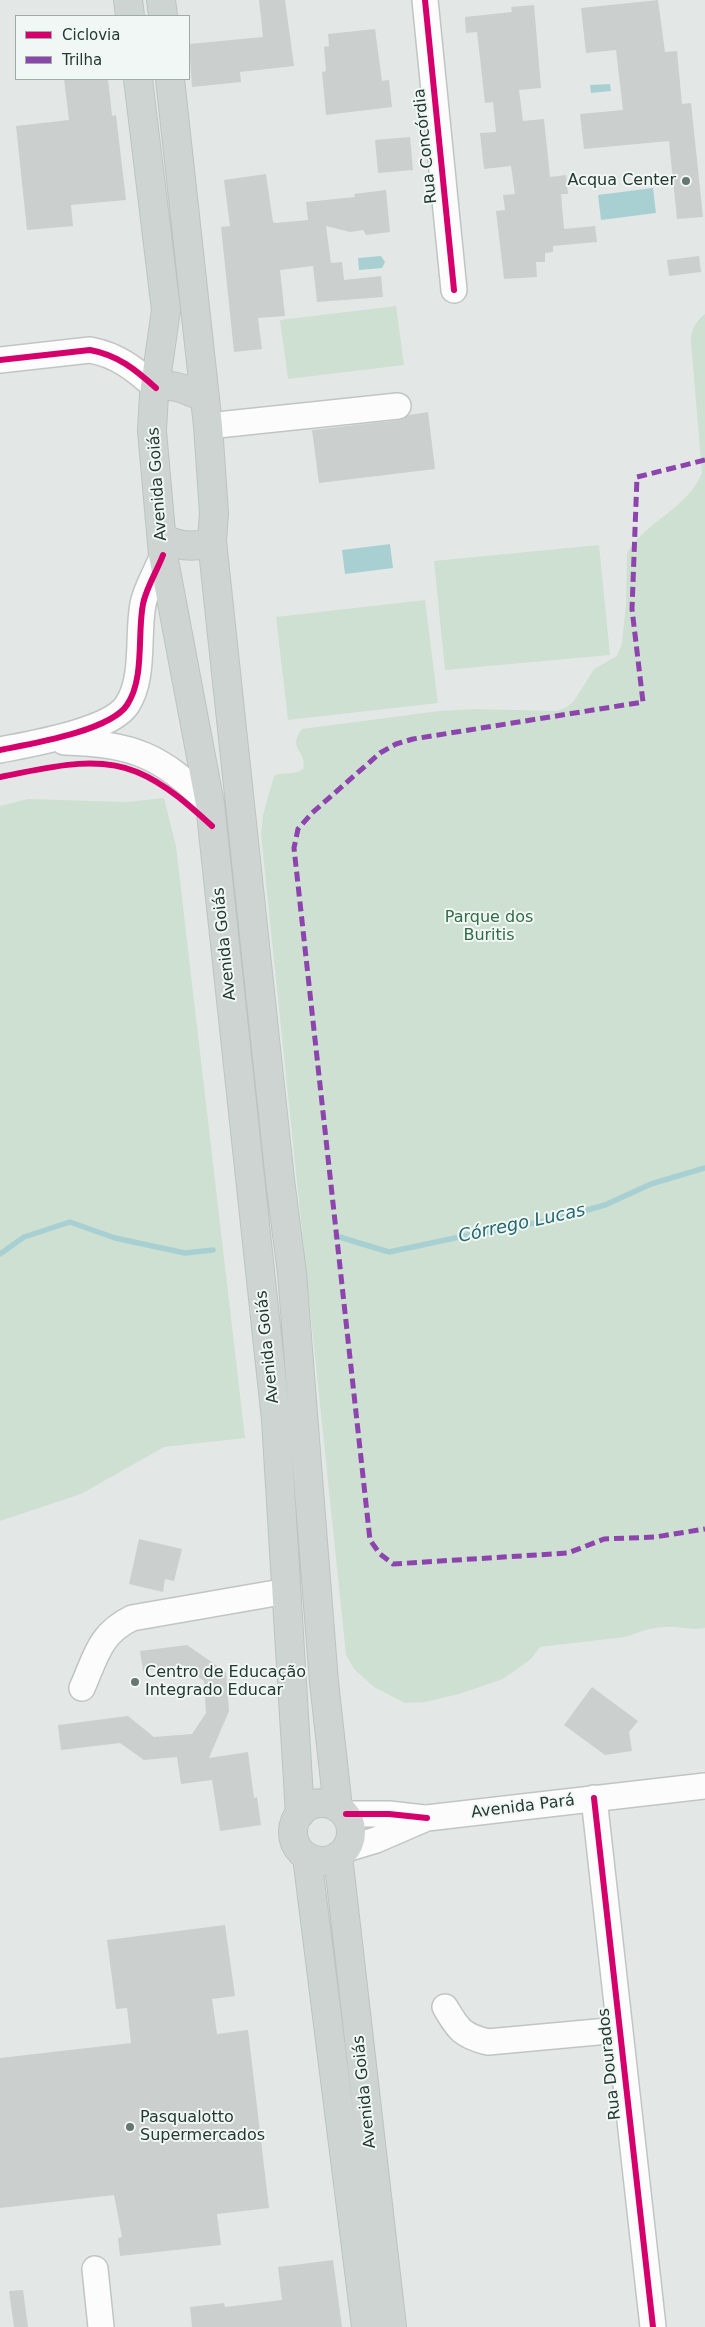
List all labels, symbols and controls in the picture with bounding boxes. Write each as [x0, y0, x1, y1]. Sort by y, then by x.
legend [15, 15, 190, 80]
text: Ciclovia [62, 26, 120, 44]
text: Trilha [62, 51, 102, 69]
street label: Rua Concórdia [410, 87, 442, 205]
place label: Acqua Center [567, 171, 676, 191]
marker: Acqua Center [680, 175, 692, 187]
street label: Avenida Goiás [144, 427, 172, 541]
street label: Avenida Goiás [210, 886, 240, 1002]
park label: Parque dos Buritis [445, 908, 533, 946]
water label: Córrego Lucas [456, 1200, 588, 1248]
street label: Avenida Goiás [253, 1289, 283, 1405]
place label: Centro de Educação Integrado Educar [145, 1663, 306, 1701]
marker: Centro de Educação Integrado Educar [129, 1676, 141, 1688]
street label: Avenida Pará [470, 1791, 576, 1823]
street label: Rua Dourados [595, 2007, 625, 2121]
street label: Avenida Goiás [350, 2034, 380, 2150]
place label: Pasqualotto Supermercados [140, 2108, 265, 2146]
marker: Pasqualotto Supermercados [124, 2121, 136, 2133]

